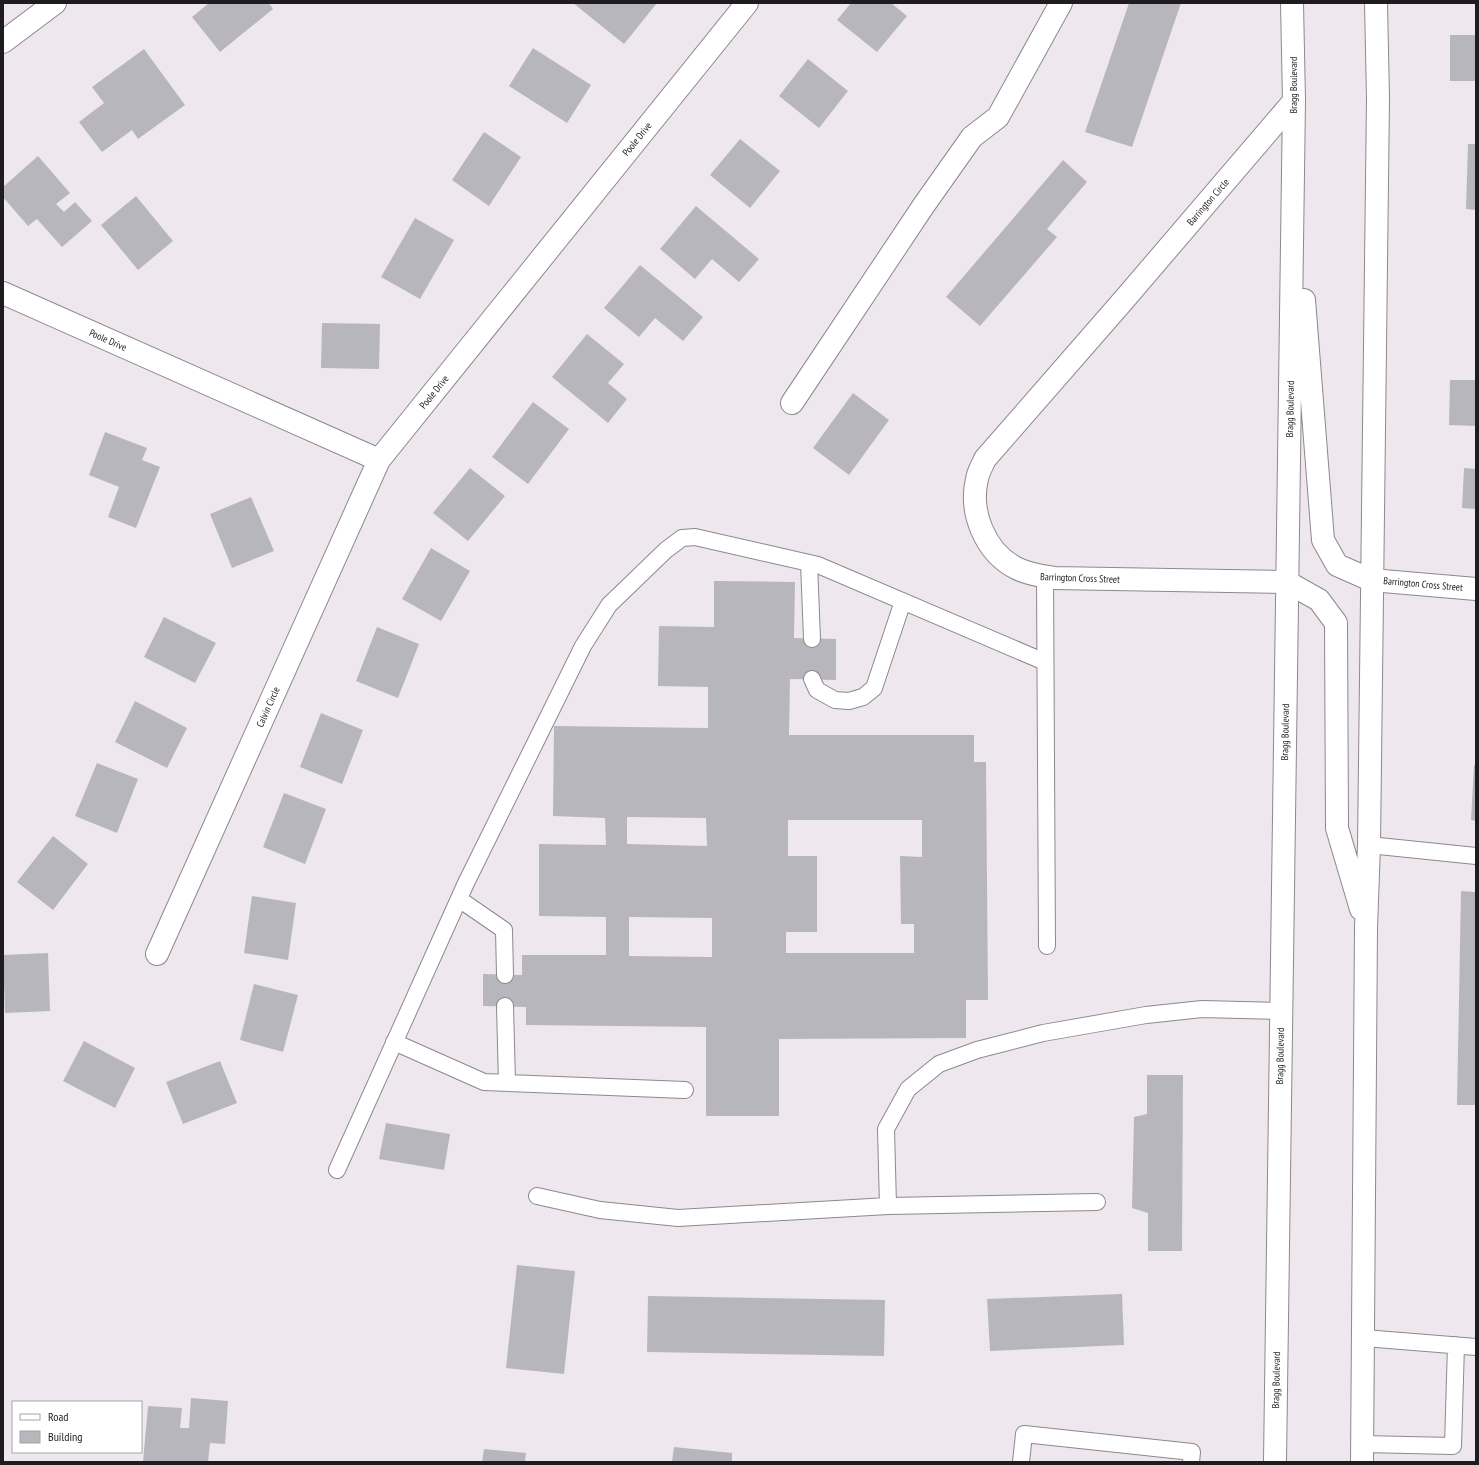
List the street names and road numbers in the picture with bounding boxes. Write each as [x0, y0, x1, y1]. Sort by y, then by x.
street label: Bragg Boulevard [1287, 57, 1300, 113]
street label: Poole Drive [619, 120, 655, 158]
street label: Barrington Circle [1184, 176, 1232, 228]
street label: Poole Drive [87, 326, 129, 354]
street label: Poole Drive [416, 373, 452, 411]
street label: Bragg Boulevard [1283, 380, 1297, 438]
street label: Barrington Cross Street [1040, 570, 1120, 586]
street label: Barrington Cross Street [1383, 574, 1463, 594]
street label: Calvin Circle [253, 685, 283, 729]
street label: Bragg Boulevard [1278, 703, 1292, 761]
street label: Bragg Boulevard [1273, 1027, 1287, 1085]
street label: Bragg Boulevard [1269, 1351, 1283, 1409]

